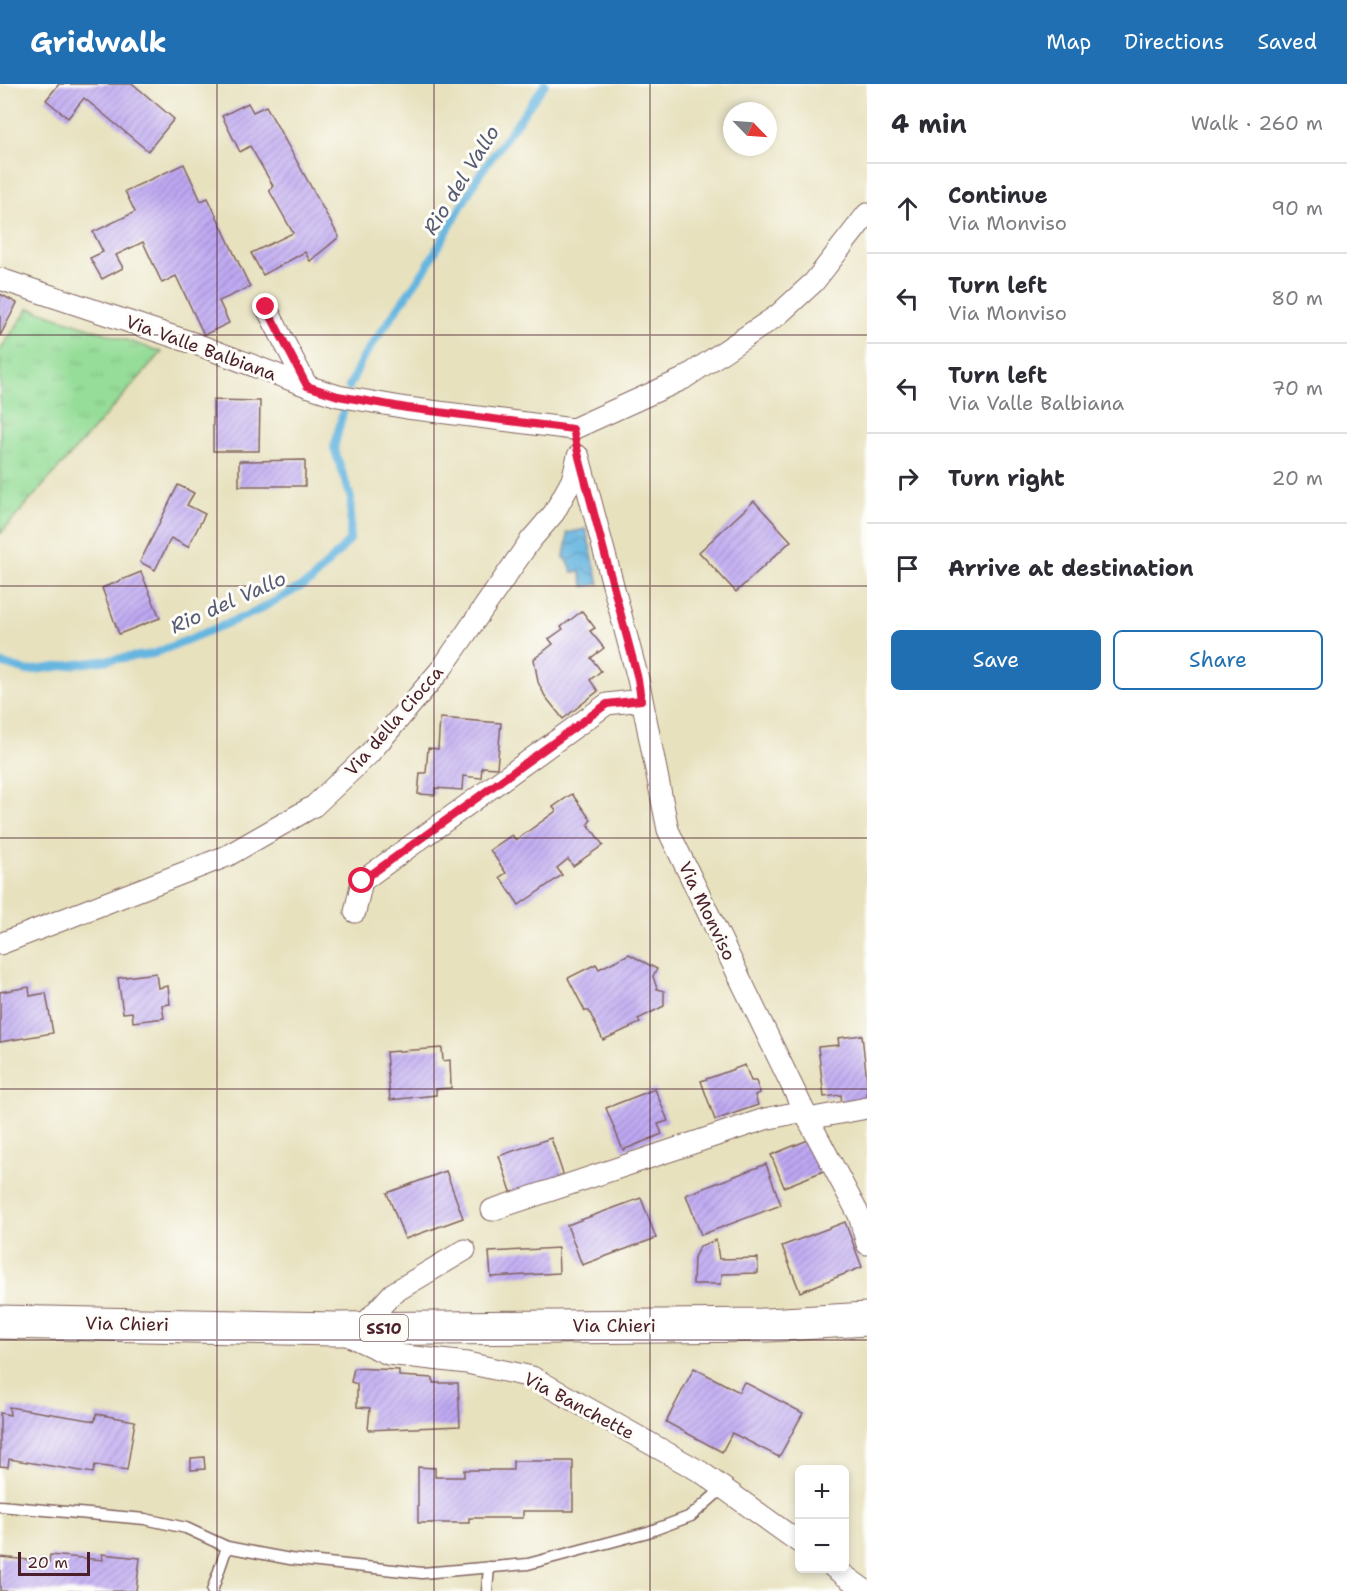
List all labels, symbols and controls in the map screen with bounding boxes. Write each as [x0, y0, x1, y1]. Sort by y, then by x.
text: Gridwalk [30, 23, 167, 61]
text: Map [1046, 28, 1091, 56]
text: Directions [1124, 28, 1224, 56]
text: Saved [1257, 28, 1317, 56]
north arrow [723, 102, 777, 156]
text: 4 min [891, 106, 967, 141]
text: Walk · 260 m [1191, 110, 1323, 136]
water label: Rio del Vallo [417, 120, 505, 240]
text: Continue [948, 181, 1048, 210]
icon: ahead [891, 192, 924, 225]
text: 90 m [1271, 195, 1323, 221]
text: Via Monviso [948, 210, 1067, 236]
text: Turn left [948, 271, 1047, 300]
icon: left [891, 282, 924, 315]
text: 80 m [1271, 285, 1323, 311]
route end [252, 293, 278, 319]
text: Via Monviso [948, 300, 1067, 326]
street label: Via Valle Balbiana [122, 310, 280, 386]
text: Turn left [948, 361, 1047, 390]
icon: left [891, 372, 924, 405]
text: 70 m [1271, 375, 1323, 401]
text: Via Valle Balbiana [948, 390, 1124, 416]
icon: right [891, 462, 924, 495]
text: Turn right [948, 464, 1065, 493]
text: 20 m [1272, 465, 1323, 491]
icon: arrive [891, 552, 924, 585]
text: Arrive at destination [948, 554, 1194, 583]
water label: Rio del Vallo [166, 565, 290, 639]
button: Save [891, 630, 1101, 690]
button: Share [1113, 630, 1323, 690]
street label: Via della Ciocca [339, 661, 449, 781]
street label: Via Monviso [673, 858, 741, 964]
route start [348, 867, 374, 893]
street label: Via Chieri [85, 1311, 169, 1337]
street label: Via Chieri [572, 1314, 656, 1338]
road number: SS10 [360, 1315, 408, 1341]
street label: Via Banchette [520, 1367, 638, 1445]
map controls [795, 1465, 849, 1573]
button: + [795, 1465, 849, 1519]
button: − [795, 1519, 849, 1573]
scale bar [18, 1549, 90, 1576]
text: 20 m [27, 1552, 68, 1573]

